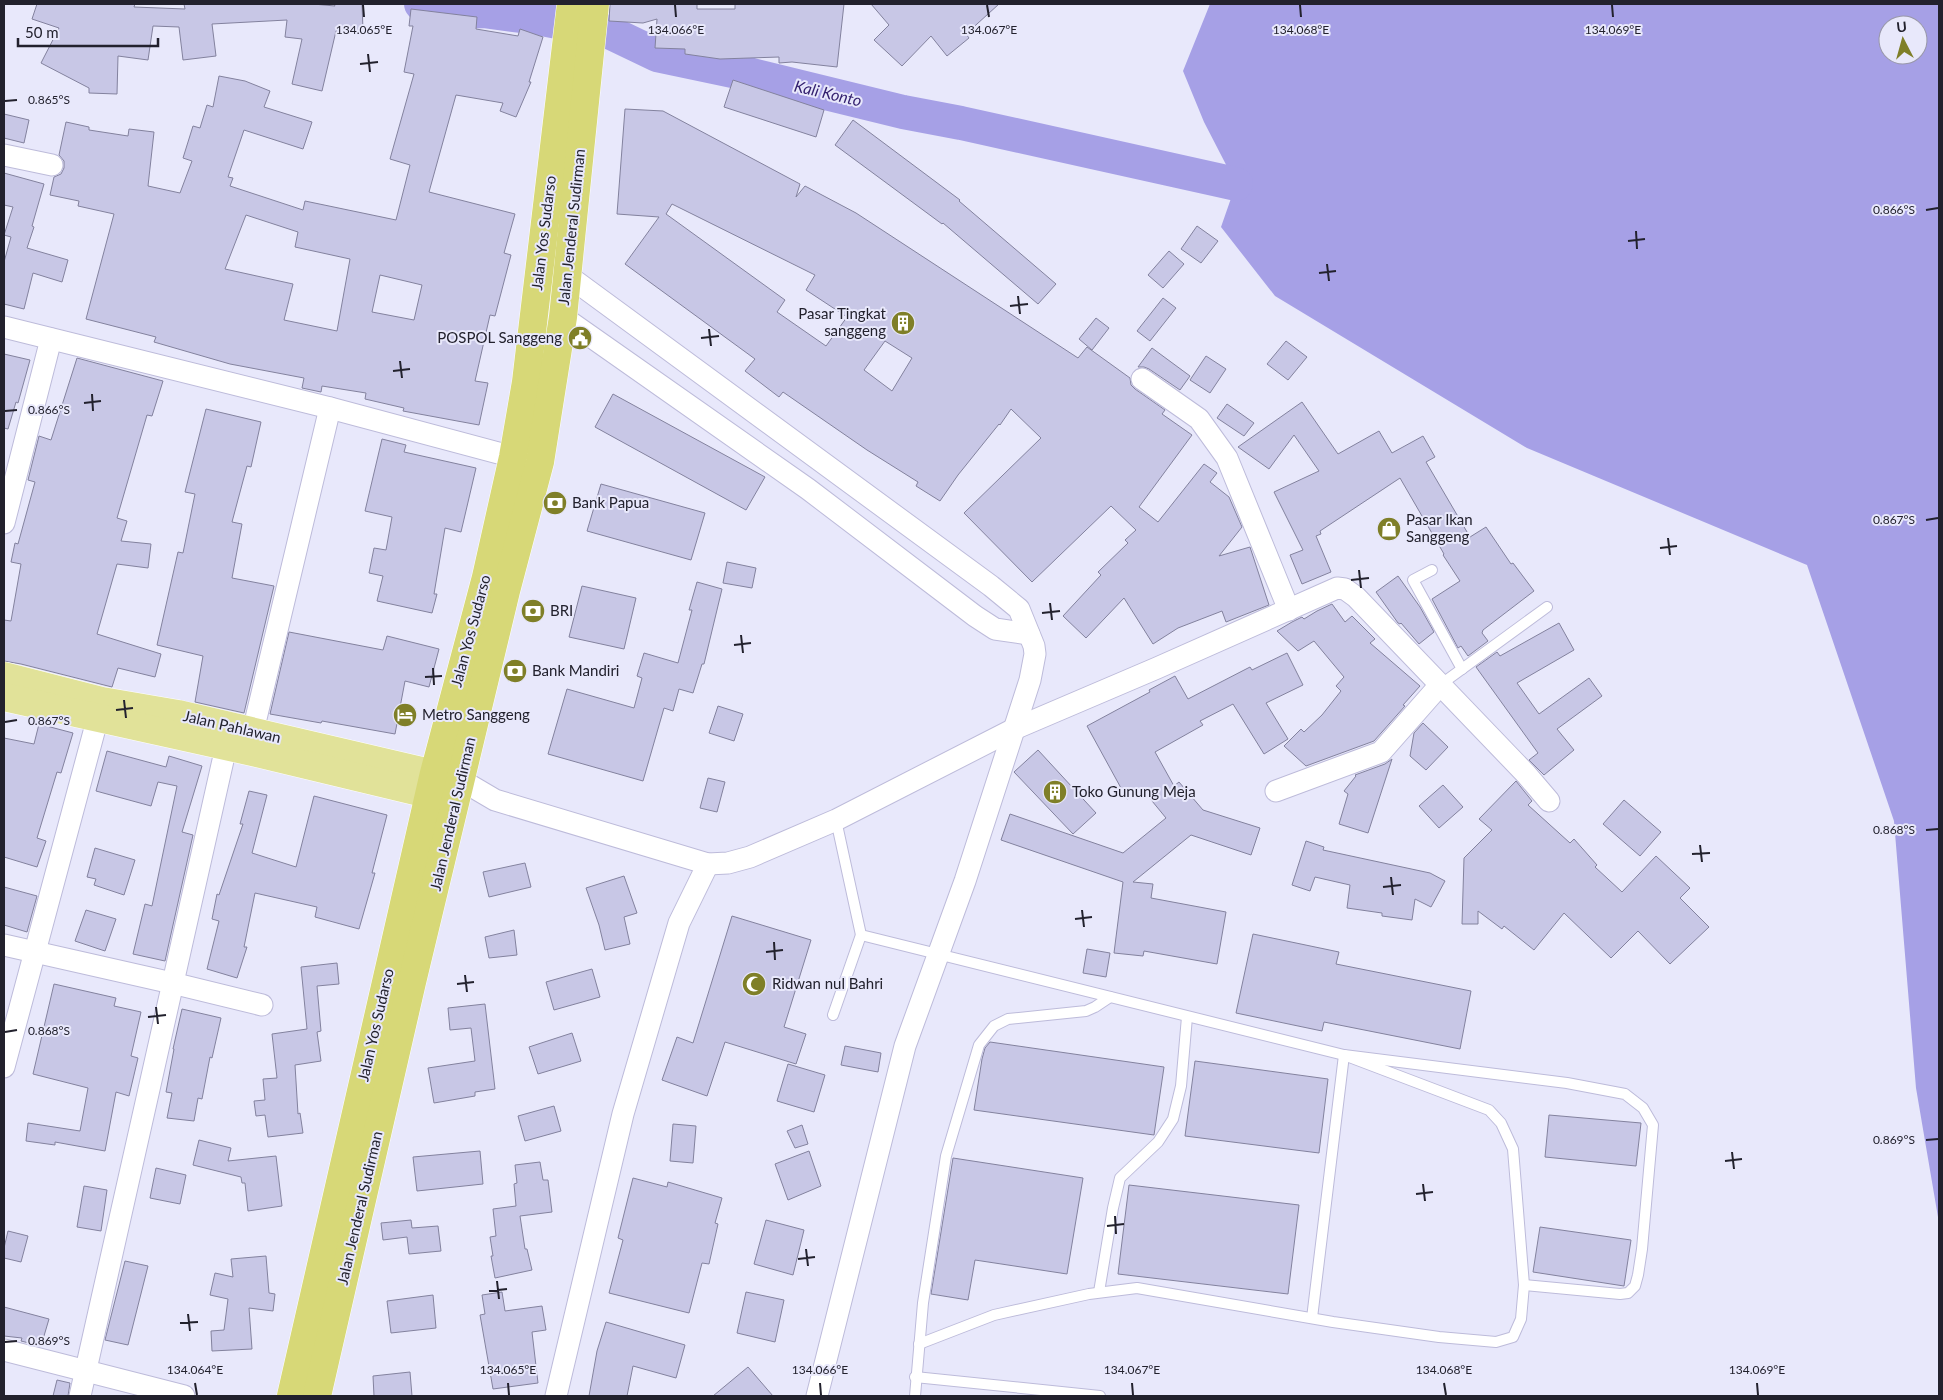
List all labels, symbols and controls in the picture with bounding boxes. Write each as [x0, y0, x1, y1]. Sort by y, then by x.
scale bar [18, 15, 158, 47]
north arrow [1878, 15, 1928, 65]
text: U [1896, 18, 1908, 36]
text: 134.065°E [336, 22, 392, 37]
text: 134.066°E [648, 22, 704, 37]
text: 134.067°E [961, 22, 1017, 37]
text: 134.068°E [1273, 22, 1329, 37]
text: 134.069°E [1585, 22, 1641, 37]
text: 50 m [25, 23, 59, 41]
water label: Kali Konto [793, 76, 864, 109]
text: 0.865°S [28, 92, 70, 107]
street label: Jalan Jenderal Sudirman [554, 148, 588, 306]
street label: Jalan Yos Sudarso [527, 175, 559, 291]
text: 0.866°S [1873, 202, 1915, 217]
place label: Pasar Tingkat sanggeng [798, 304, 887, 339]
building icon: Pasar Tingkat sanggeng [890, 310, 916, 336]
public building icon: POSPOL Sanggeng [567, 325, 593, 351]
place label: POSPOL Sanggeng [437, 328, 562, 346]
text: 0.866°S [28, 402, 70, 417]
bank icon: Bank Papua [542, 490, 568, 516]
place label: Bank Papua [572, 493, 649, 511]
place label: Pasar Ikan Sanggeng [1406, 510, 1473, 545]
text: 0.867°S [1873, 512, 1915, 527]
shop icon: Pasar Ikan Sanggeng [1376, 516, 1402, 542]
street label: Jalan Yos Sudarso [446, 573, 494, 689]
bank icon: BRI [520, 598, 546, 624]
place label: BRI [550, 601, 573, 619]
bank icon: Bank Mandiri [502, 658, 528, 684]
place label: Bank Mandiri [532, 661, 619, 679]
hotel icon: Metro Sanggeng [392, 702, 418, 728]
place label: Metro Sanggeng [422, 705, 530, 723]
street label: Jalan Pahlawan [182, 706, 283, 746]
text: 0.867°S [28, 713, 70, 728]
street label: Jalan Jenderal Sudirman [426, 735, 478, 892]
building icon: Toko Gunung Meja [1042, 779, 1068, 805]
place label: Toko Gunung Meja [1072, 782, 1196, 800]
text: 0.868°S [1873, 822, 1915, 837]
street label: Jalan Yos Sudarso [353, 967, 397, 1083]
mosque icon: Ridwan nul Bahri [741, 971, 767, 997]
place label: Ridwan nul Bahri [772, 974, 883, 992]
text: 0.868°S [28, 1023, 70, 1038]
street label: Jalan Jenderal Sudirman [333, 1129, 385, 1286]
text: 0.869°S [1873, 1132, 1915, 1147]
text: 0.869°S [28, 1333, 70, 1348]
text: 134.064°E [167, 1362, 223, 1377]
text: 134.065°E [480, 1362, 536, 1377]
text: 134.066°E [792, 1362, 848, 1377]
text: 134.067°E [1104, 1362, 1160, 1377]
text: 134.068°E [1416, 1362, 1472, 1377]
text: 134.069°E [1729, 1362, 1785, 1377]

